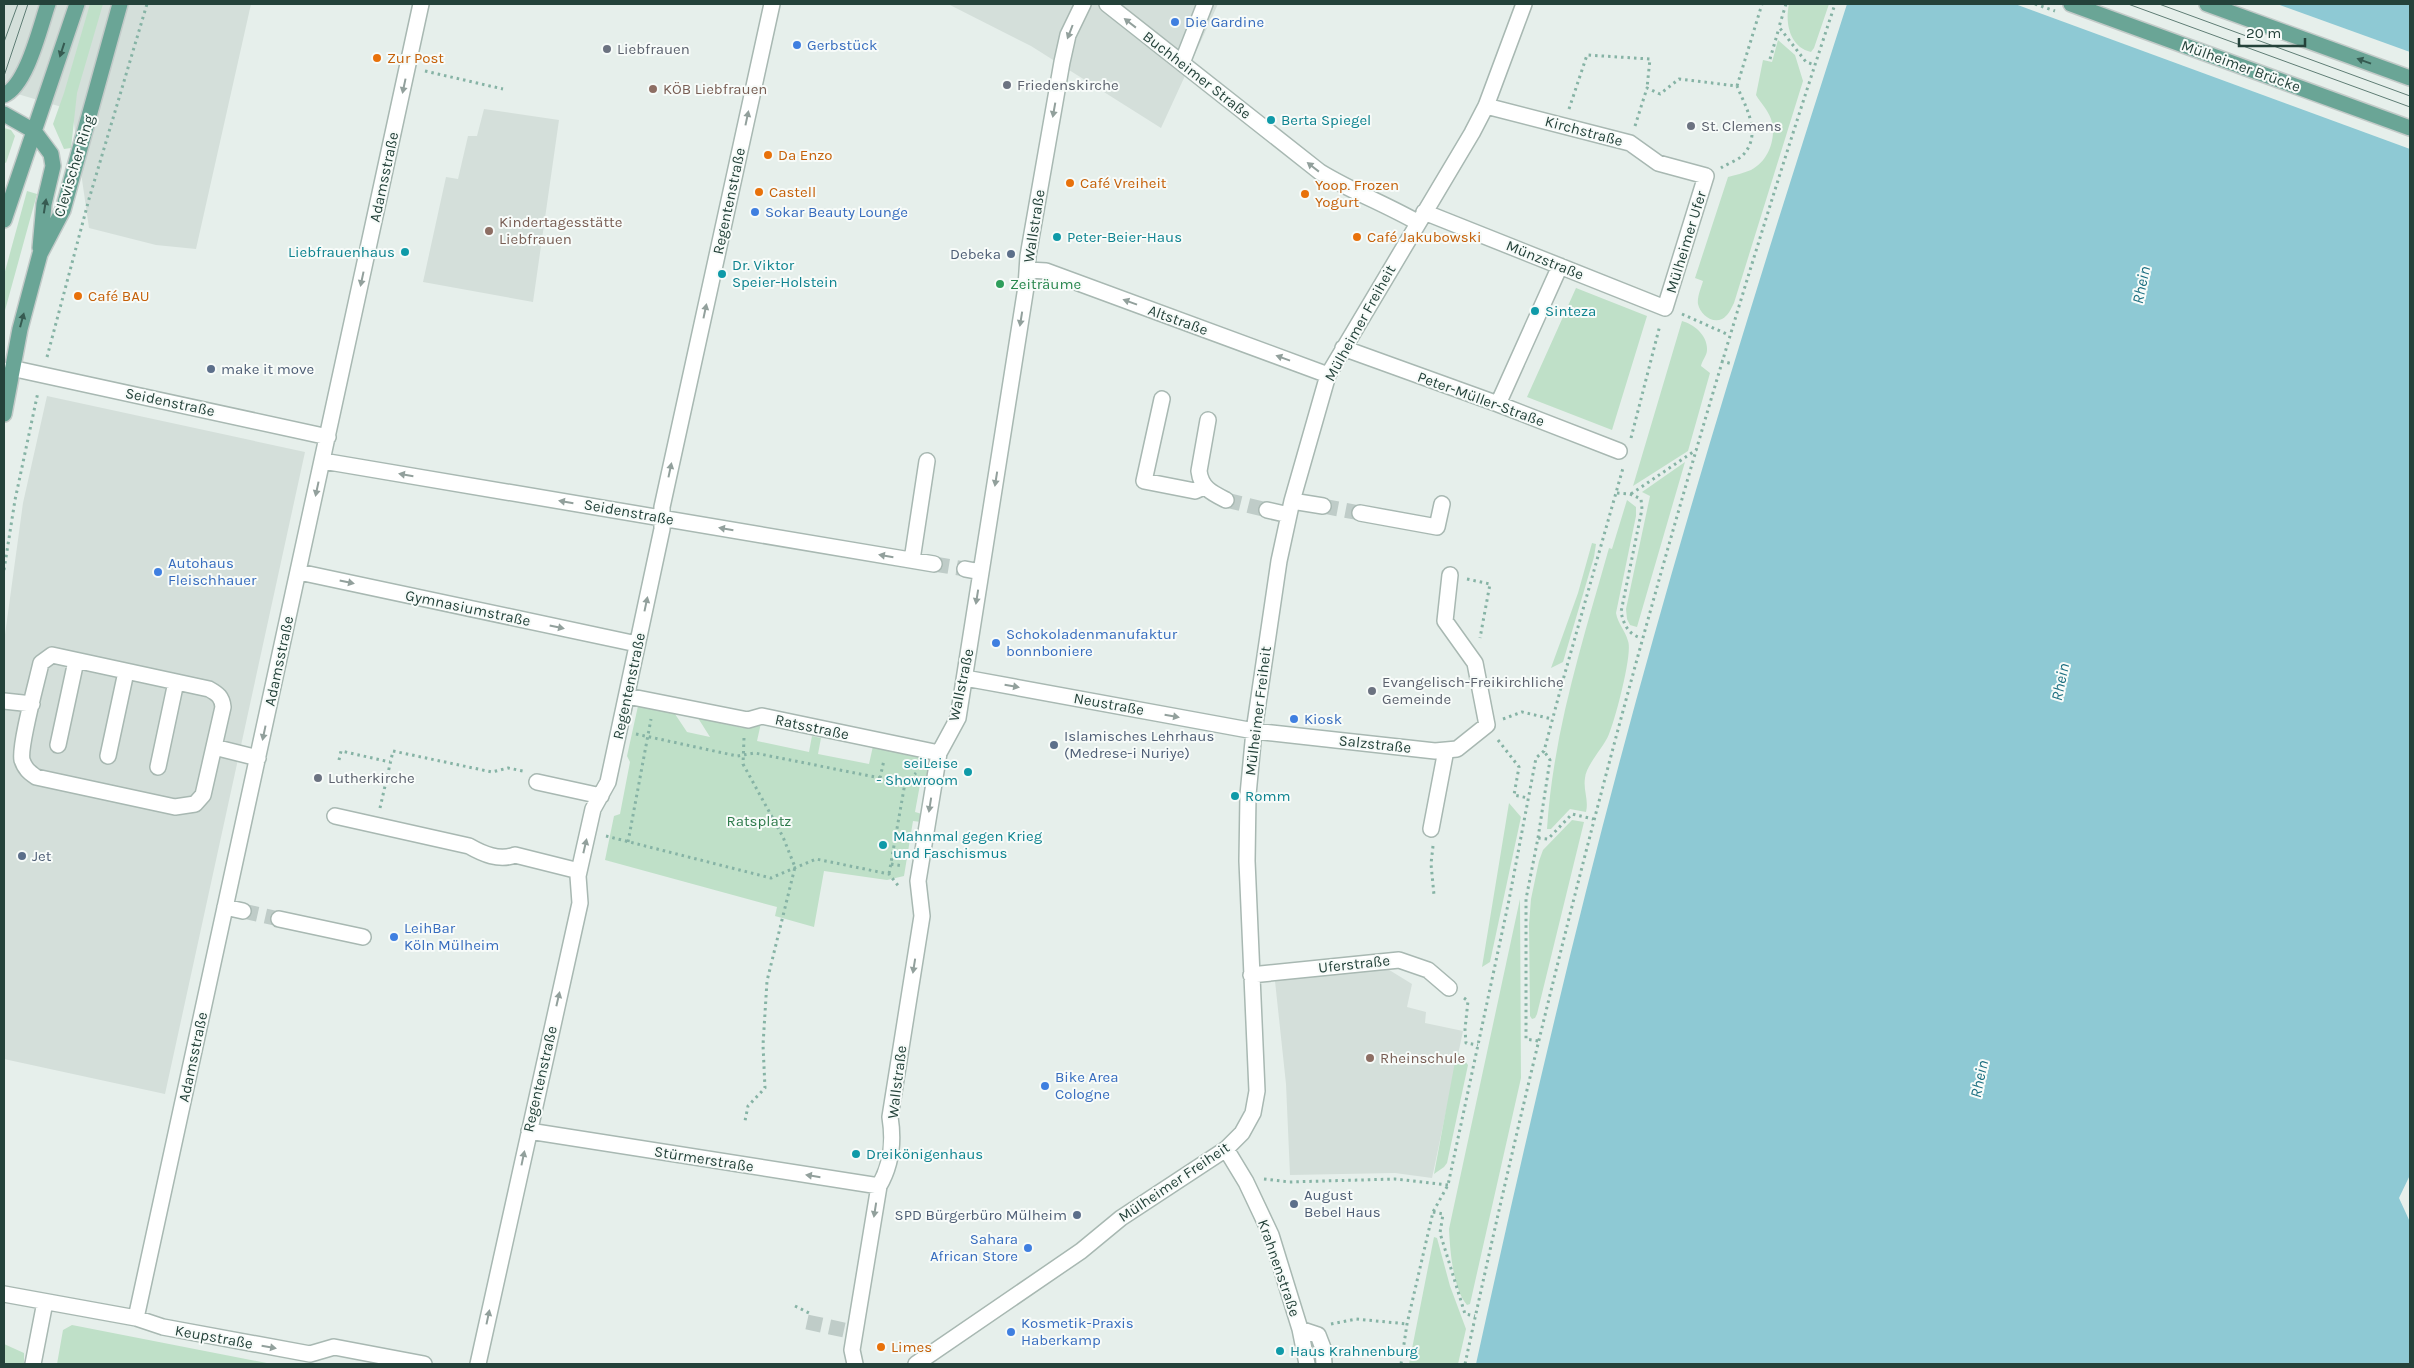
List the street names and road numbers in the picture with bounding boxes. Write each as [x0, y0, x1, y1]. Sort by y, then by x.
street label: Buchheimer Straße [1139, 27, 1255, 123]
street label: Mülheimer Brücke [2179, 36, 2303, 96]
street label: Clevischer Ring [50, 112, 98, 219]
street label: Kirchstraße [1543, 112, 1625, 150]
street label: Adamsstraße [366, 130, 402, 224]
street label: Regentenstraße [709, 146, 749, 256]
street label: Wallstraße [1019, 188, 1049, 264]
street label: Mülheimer Ufer [1662, 188, 1710, 295]
street label: Münzstraße [1504, 236, 1586, 284]
street label: Mülheimer Freiheit [1321, 261, 1400, 384]
street label: Altstraße [1146, 301, 1210, 339]
street label: Peter-Müller-Straße [1415, 368, 1547, 430]
street label: Seidenstraße [124, 384, 216, 420]
street label: Seidenstraße [583, 495, 675, 529]
street label: Gymnasiumstraße [404, 586, 532, 630]
street label: Adamsstraße [261, 614, 297, 708]
street label: Regentenstraße [609, 631, 649, 741]
street label: Mülheimer Freiheit [1241, 645, 1275, 777]
street label: Wallstraße [945, 647, 977, 723]
street label: Neustraße [1072, 689, 1146, 719]
street label: Ratsstraße [773, 710, 851, 744]
street label: Salzstraße [1338, 731, 1412, 757]
street label: Uferstraße [1317, 951, 1391, 977]
street label: Adamsstraße [175, 1010, 211, 1104]
street label: Regentenstraße [519, 1024, 561, 1134]
street label: Wallstraße [884, 1044, 910, 1120]
street label: Mülheimer Freiheit [1115, 1138, 1233, 1226]
street label: Stürmerstraße [653, 1142, 755, 1176]
street label: Krahnenstraße [1254, 1217, 1304, 1319]
street label: Keupstraße [174, 1321, 254, 1353]

